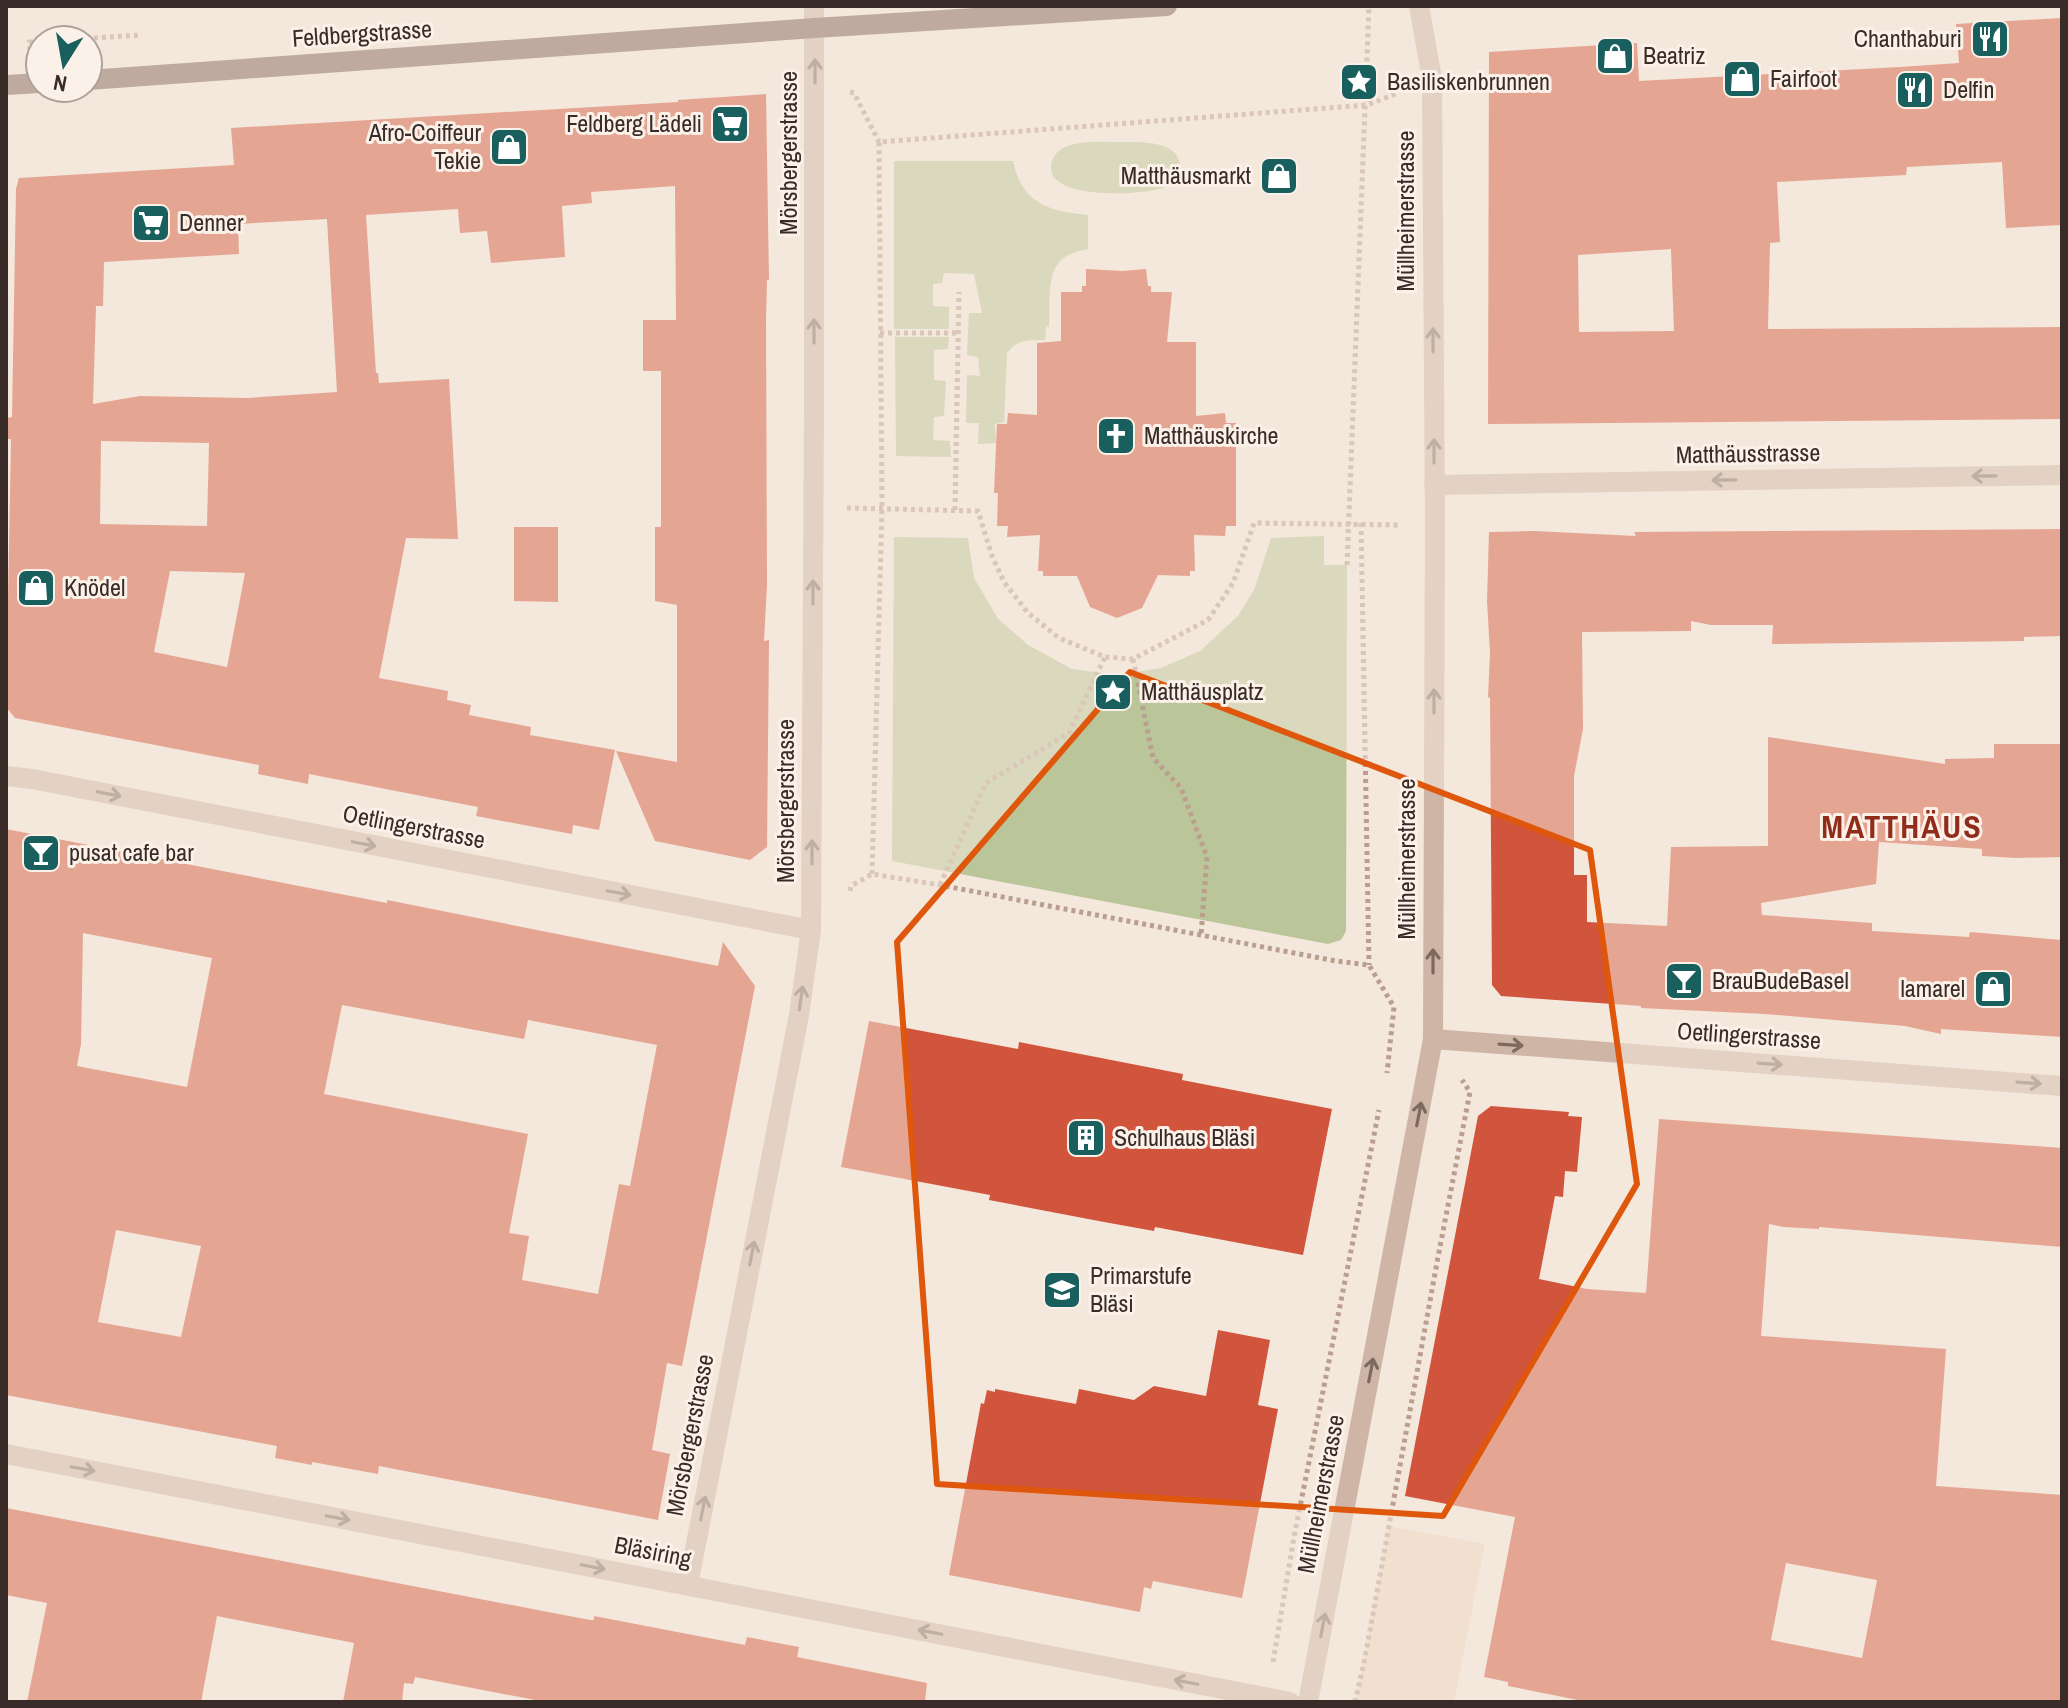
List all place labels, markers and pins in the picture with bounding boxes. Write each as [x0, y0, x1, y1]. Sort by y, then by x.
restaurant icon: Chanthaburi [1969, 18, 2011, 60]
place label: Chanthaburi [1854, 22, 1962, 54]
shop icon: Beatriz [1594, 35, 1636, 77]
place label: Beatriz [1643, 39, 1706, 71]
shop icon: Fairfoot [1721, 58, 1763, 100]
place icon: Basiliskenbrunnen [1338, 61, 1380, 103]
place label: Fairfoot [1770, 62, 1837, 94]
place label: Basiliskenbrunnen [1387, 65, 1550, 97]
restaurant icon: Delfin [1894, 69, 1936, 111]
place label: Delfin [1943, 73, 1994, 105]
supermarket icon: Feldberg Lädeli [709, 103, 751, 145]
place label: Feldberg Lädeli [566, 107, 702, 139]
place label: Afro-Coiffeur Tekie [368, 116, 481, 176]
shop icon: Afro-Coiffeur Tekie [488, 126, 530, 168]
shop icon: Matthäusmarkt [1258, 155, 1300, 197]
place label: Matthäusmarkt [1121, 159, 1252, 191]
supermarket icon: Denner [130, 202, 172, 244]
place label: Denner [179, 206, 244, 238]
church icon: Matthäuskirche [1095, 415, 1137, 457]
place label: Matthäuskirche [1144, 419, 1279, 451]
shop icon: Knödel [15, 567, 57, 609]
place label: Knödel [64, 571, 125, 603]
place icon: Matthäusplatz [1092, 671, 1134, 713]
place label: Matthäusplatz [1141, 675, 1264, 707]
bar icon: pusat cafe bar [20, 832, 62, 874]
place label: pusat cafe bar [69, 836, 194, 868]
bar icon: BrauBudeBasel [1663, 960, 1705, 1002]
place label: BrauBudeBasel [1712, 964, 1849, 996]
shop icon: lamarel [1972, 968, 2014, 1010]
place label: lamarel [1900, 972, 1965, 1004]
building icon: Schulhaus Bläsi [1065, 1117, 1107, 1159]
place label: Schulhaus Bläsi [1114, 1121, 1255, 1153]
place label: Primarstufe Bläsi [1090, 1259, 1192, 1319]
school or university icon: Primarstufe Bläsi [1041, 1269, 1083, 1311]

